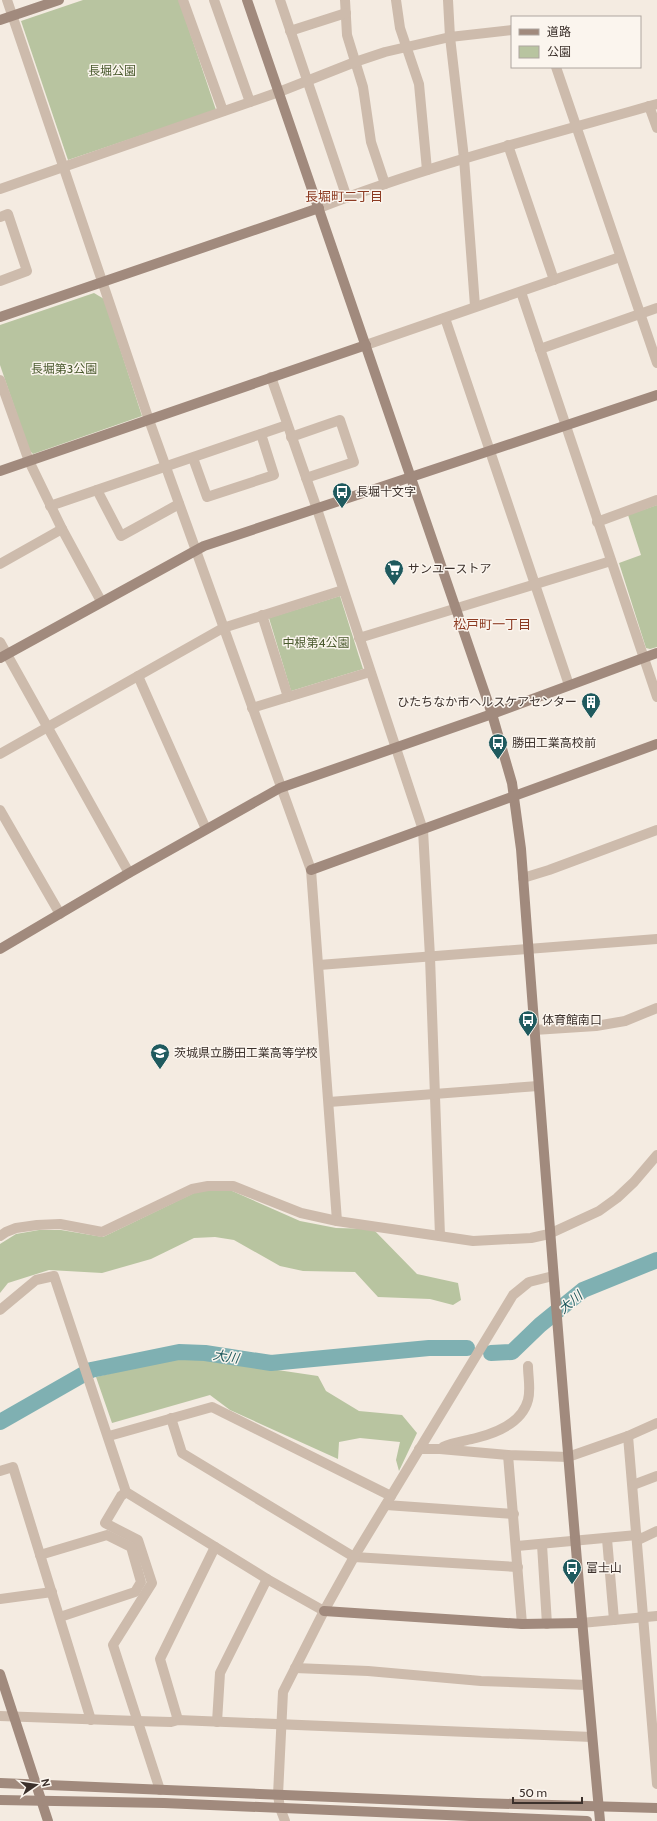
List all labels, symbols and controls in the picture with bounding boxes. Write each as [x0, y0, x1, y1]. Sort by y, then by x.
legend [511, 16, 641, 68]
text: 道路 [547, 24, 571, 39]
text: 公園 [547, 44, 571, 59]
park label: 長堀公園 [88, 63, 136, 78]
district label: 長堀町二丁目 [305, 188, 383, 204]
park label: 長堀第3公園 [31, 361, 97, 376]
bus stop icon: 長堀十文字 [331, 481, 353, 509]
place label: 長堀十文字 [356, 484, 416, 499]
supermarket icon: サンユーストア [383, 558, 405, 586]
place label: サンユーストア [408, 561, 491, 576]
district label: 松戸町一丁目 [453, 616, 531, 632]
park label: 中根第4公園 [283, 635, 349, 650]
building icon: ひたちなか市ヘルスケアセンター [580, 691, 602, 719]
place label: ひたちなか市ヘルスケアセンター [397, 694, 577, 709]
bus stop icon: 勝田工業高校前 [487, 732, 509, 760]
place label: 勝田工業高校前 [512, 735, 596, 750]
bus stop icon: 体育館南口 [517, 1009, 539, 1037]
place label: 体育館南口 [542, 1012, 602, 1027]
school or university icon: 茨城県立勝田工業高等学校 [149, 1042, 171, 1070]
place label: 茨城県立勝田工業高等学校 [174, 1045, 318, 1060]
water label: 大川 [555, 1286, 587, 1316]
water label: 大川 [212, 1346, 242, 1366]
bus stop icon: 富士山 [561, 1557, 583, 1585]
place label: 富士山 [586, 1560, 622, 1575]
north arrow [16, 1765, 56, 1805]
text: N [38, 1777, 53, 1788]
scale bar [513, 1779, 582, 1805]
text: 50 m [519, 1785, 547, 1800]

